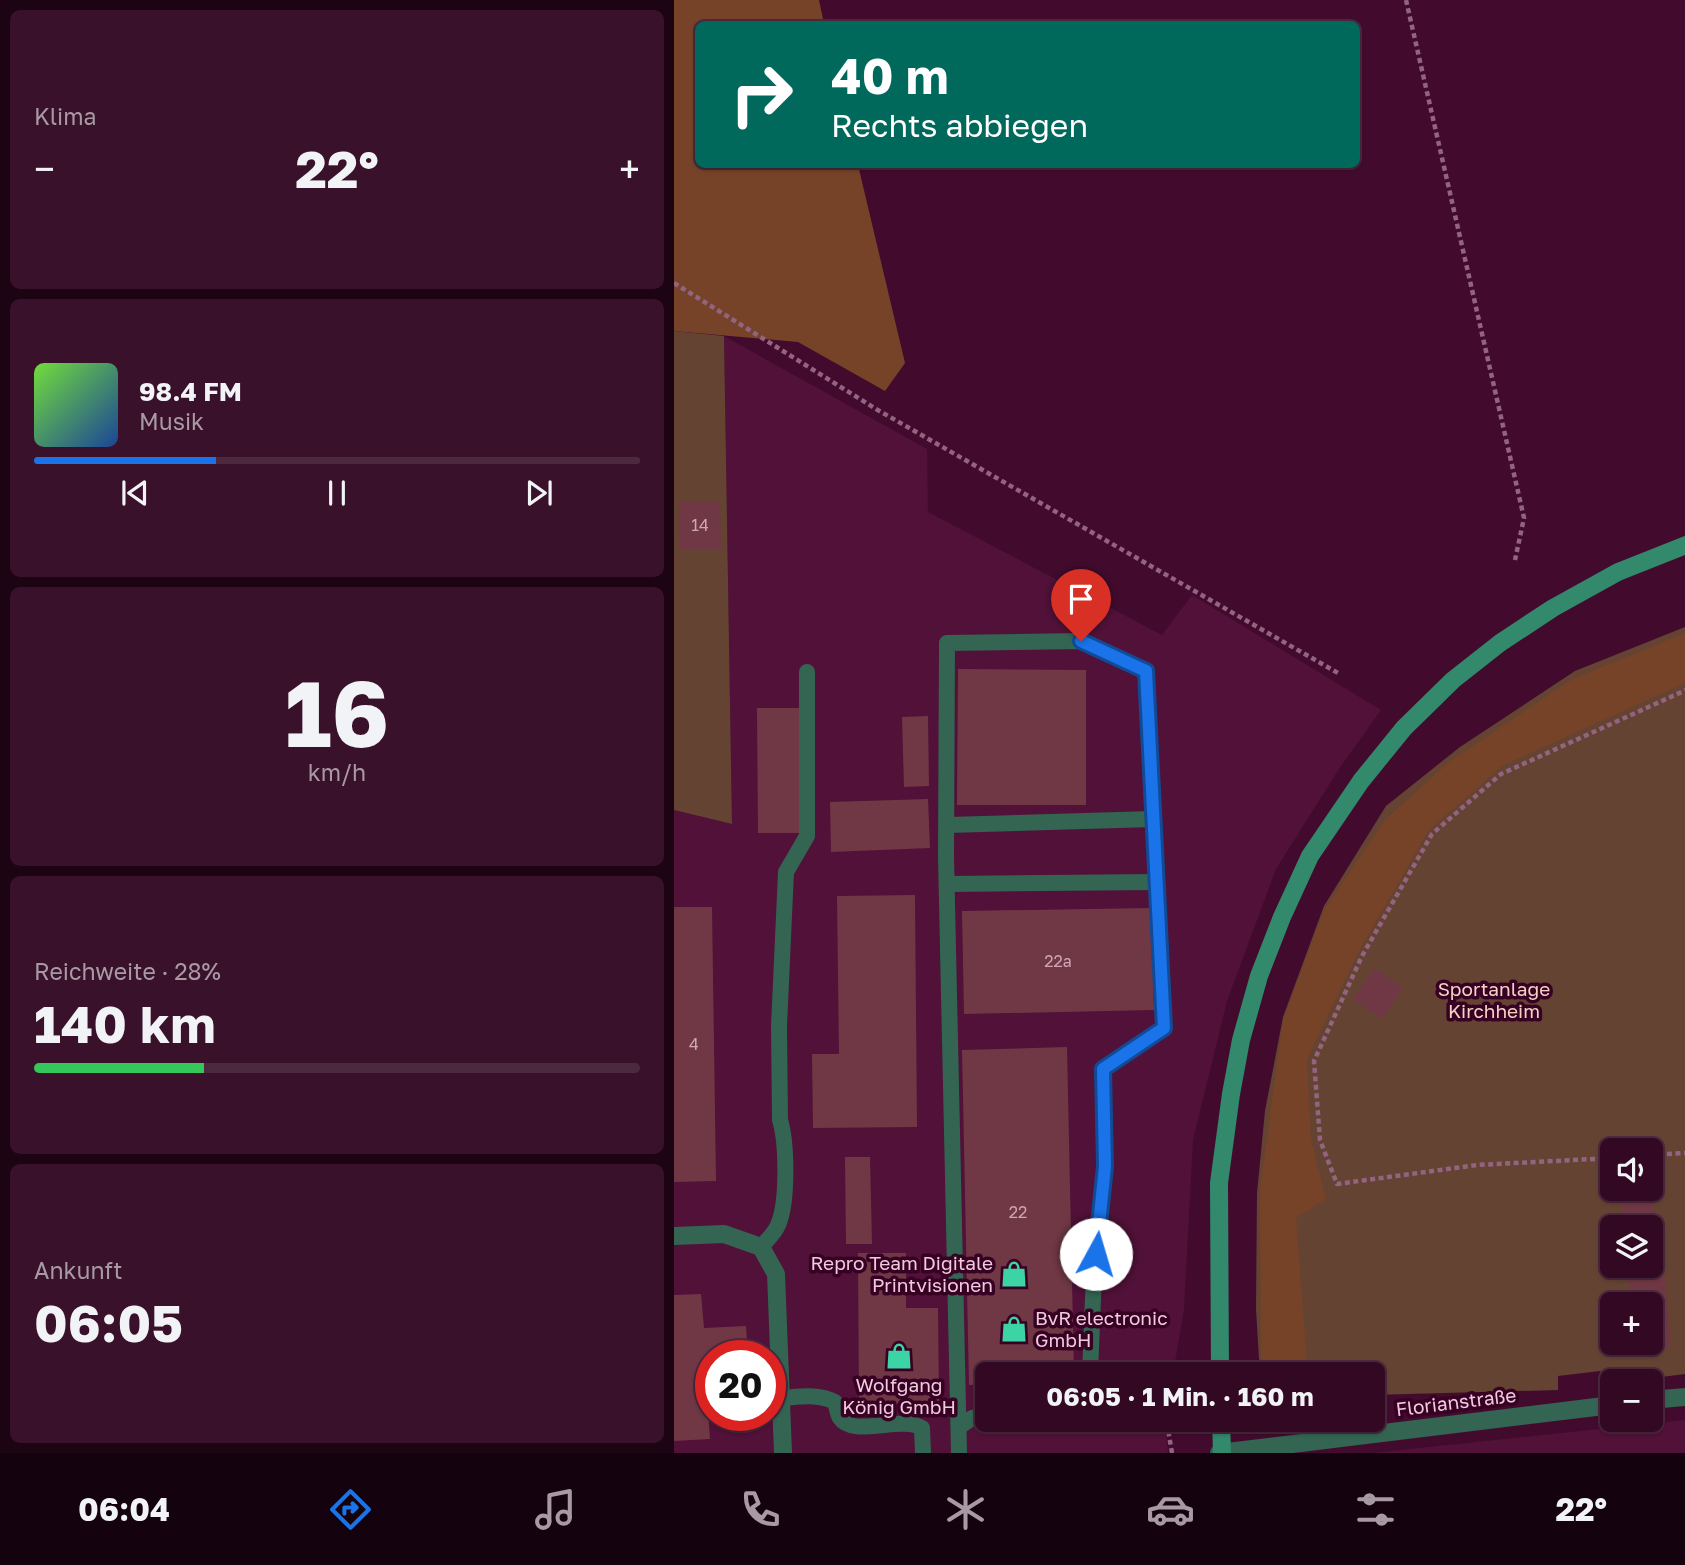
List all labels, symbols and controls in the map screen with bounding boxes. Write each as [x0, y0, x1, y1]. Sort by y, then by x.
text: 40 m [831, 46, 949, 105]
icon: right [716, 49, 807, 140]
text: Klima [34, 102, 97, 130]
text: Rechts abbiegen [831, 106, 1088, 144]
text: 22° [295, 137, 379, 199]
text: − [34, 146, 55, 191]
text: + [619, 146, 640, 191]
text: 98.4 FM [139, 376, 242, 407]
text: Musik [139, 407, 204, 435]
icon: previous [116, 474, 154, 512]
icon: pause [318, 474, 356, 512]
icon: next [520, 474, 558, 512]
house number: 14 [691, 515, 709, 535]
pin [1051, 569, 1111, 641]
icon: arrive [1062, 580, 1100, 618]
text: 16 [285, 658, 389, 767]
text: km/h [308, 758, 366, 786]
house number: 22a [1044, 951, 1072, 971]
text: Reichweite · 28% [34, 957, 221, 985]
park label: Sportanlage Kirchheim [1438, 977, 1550, 1022]
text: 140 km [34, 992, 216, 1054]
house number: 4 [689, 1034, 699, 1054]
map controls [1600, 1138, 1663, 1432]
button: sound [1600, 1138, 1663, 1201]
house number: 22 [1009, 1202, 1027, 1222]
button: layers [1600, 1215, 1663, 1278]
position arrow [1059, 1217, 1133, 1291]
place label: Repro Team Digitale Printvisionen [810, 1251, 993, 1296]
text: Ankunft [34, 1256, 122, 1284]
shop icon: Repro Team Digitale Printvisionen [999, 1259, 1029, 1289]
text: 06:05 [34, 1291, 183, 1353]
button: + [1600, 1292, 1663, 1355]
place label: BvR electronic GmbH [1035, 1306, 1168, 1351]
shop icon: BvR electronic GmbH [999, 1314, 1029, 1344]
speed limit sign: 20 [695, 1340, 786, 1431]
shop icon: Wolfgang König GmbH [884, 1341, 914, 1371]
button: − [1600, 1369, 1663, 1432]
place label: Wolfgang König GmbH [842, 1373, 956, 1418]
text: 06:05 · 1 Min. · 160 m [1046, 1381, 1314, 1412]
street label: Florianstraße [1394, 1383, 1517, 1420]
icon: directions [326, 1485, 375, 1534]
icon: music [531, 1485, 580, 1534]
icon: phone [736, 1485, 785, 1534]
icon: climate [941, 1485, 990, 1534]
icon: car [1146, 1485, 1195, 1534]
icon: filters [1351, 1485, 1400, 1534]
text: 06:04 [78, 1490, 170, 1528]
text: 22° [1555, 1490, 1607, 1528]

